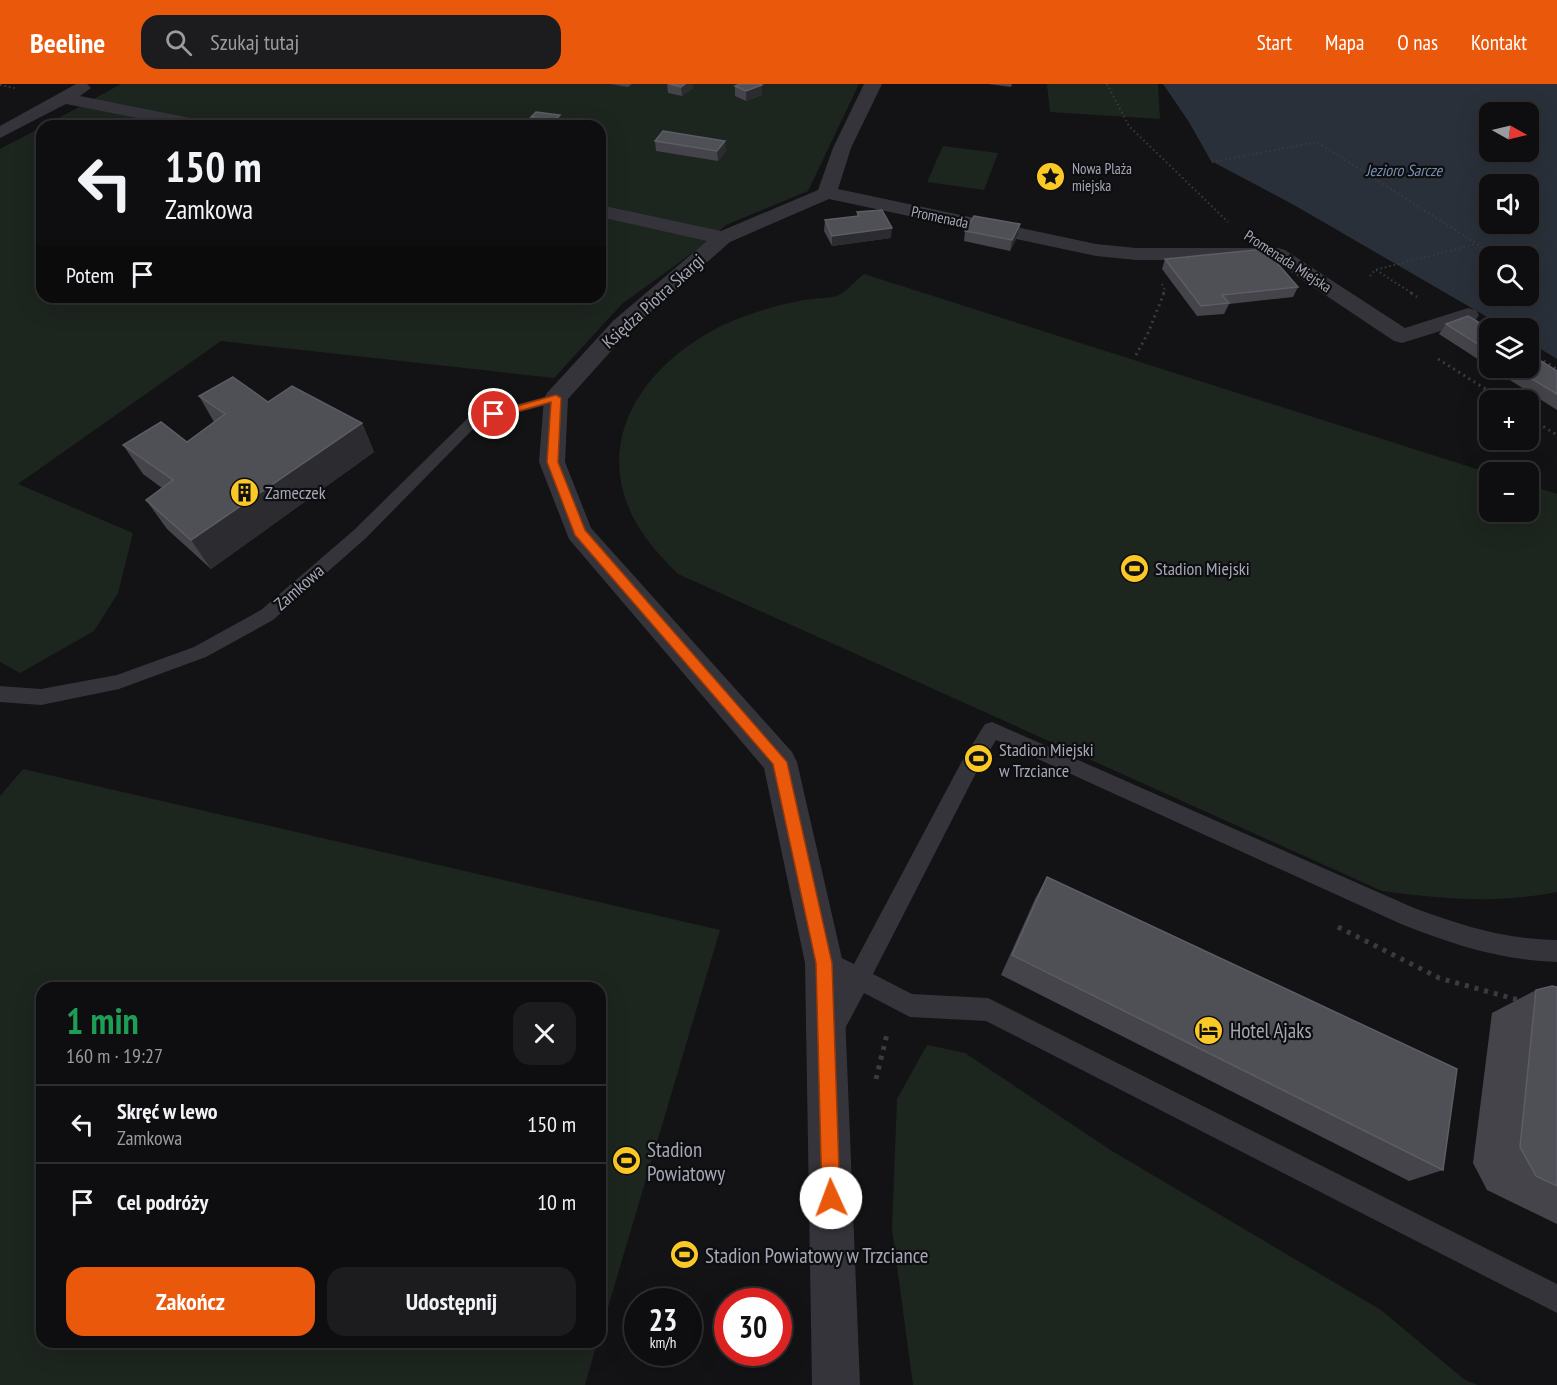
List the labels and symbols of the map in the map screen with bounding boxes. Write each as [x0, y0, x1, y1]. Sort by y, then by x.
north arrow [1479, 102, 1539, 162]
place label: Nowa Plaża miejska [1072, 159, 1132, 195]
water label: Jezioro Sarcze [1365, 160, 1444, 180]
place icon: Nowa Plaża miejska [1035, 161, 1067, 193]
street label: Promenada [910, 202, 970, 232]
street label: Promenada Miejska [1241, 226, 1335, 296]
street label: Księdza Piotra Skargi [597, 249, 709, 353]
pin [468, 388, 519, 439]
building icon: Zameczek [228, 476, 260, 508]
place label: Zameczek [265, 481, 326, 504]
sports icon: Stadion Miejski [1118, 552, 1150, 584]
place label: Stadion Miejski [1155, 557, 1250, 580]
street label: Zamkowa [269, 559, 329, 615]
place label: Stadion Miejski w Trzciance [999, 738, 1094, 782]
sports icon: Stadion Miejski w Trzciance [962, 743, 994, 775]
hotel icon: Hotel Ajaks [1193, 1014, 1225, 1046]
place label: Hotel Ajaks [1230, 1017, 1311, 1044]
place label: Stadion Powiatowy [647, 1136, 725, 1187]
sports icon: Stadion Powiatowy [610, 1145, 642, 1177]
position arrow [799, 1166, 863, 1230]
sports icon: Stadion Powiatowy w Trzciance [668, 1239, 700, 1271]
place label: Stadion Powiatowy w Trzciance [705, 1242, 928, 1269]
speed limit sign: 30 [714, 1288, 792, 1366]

